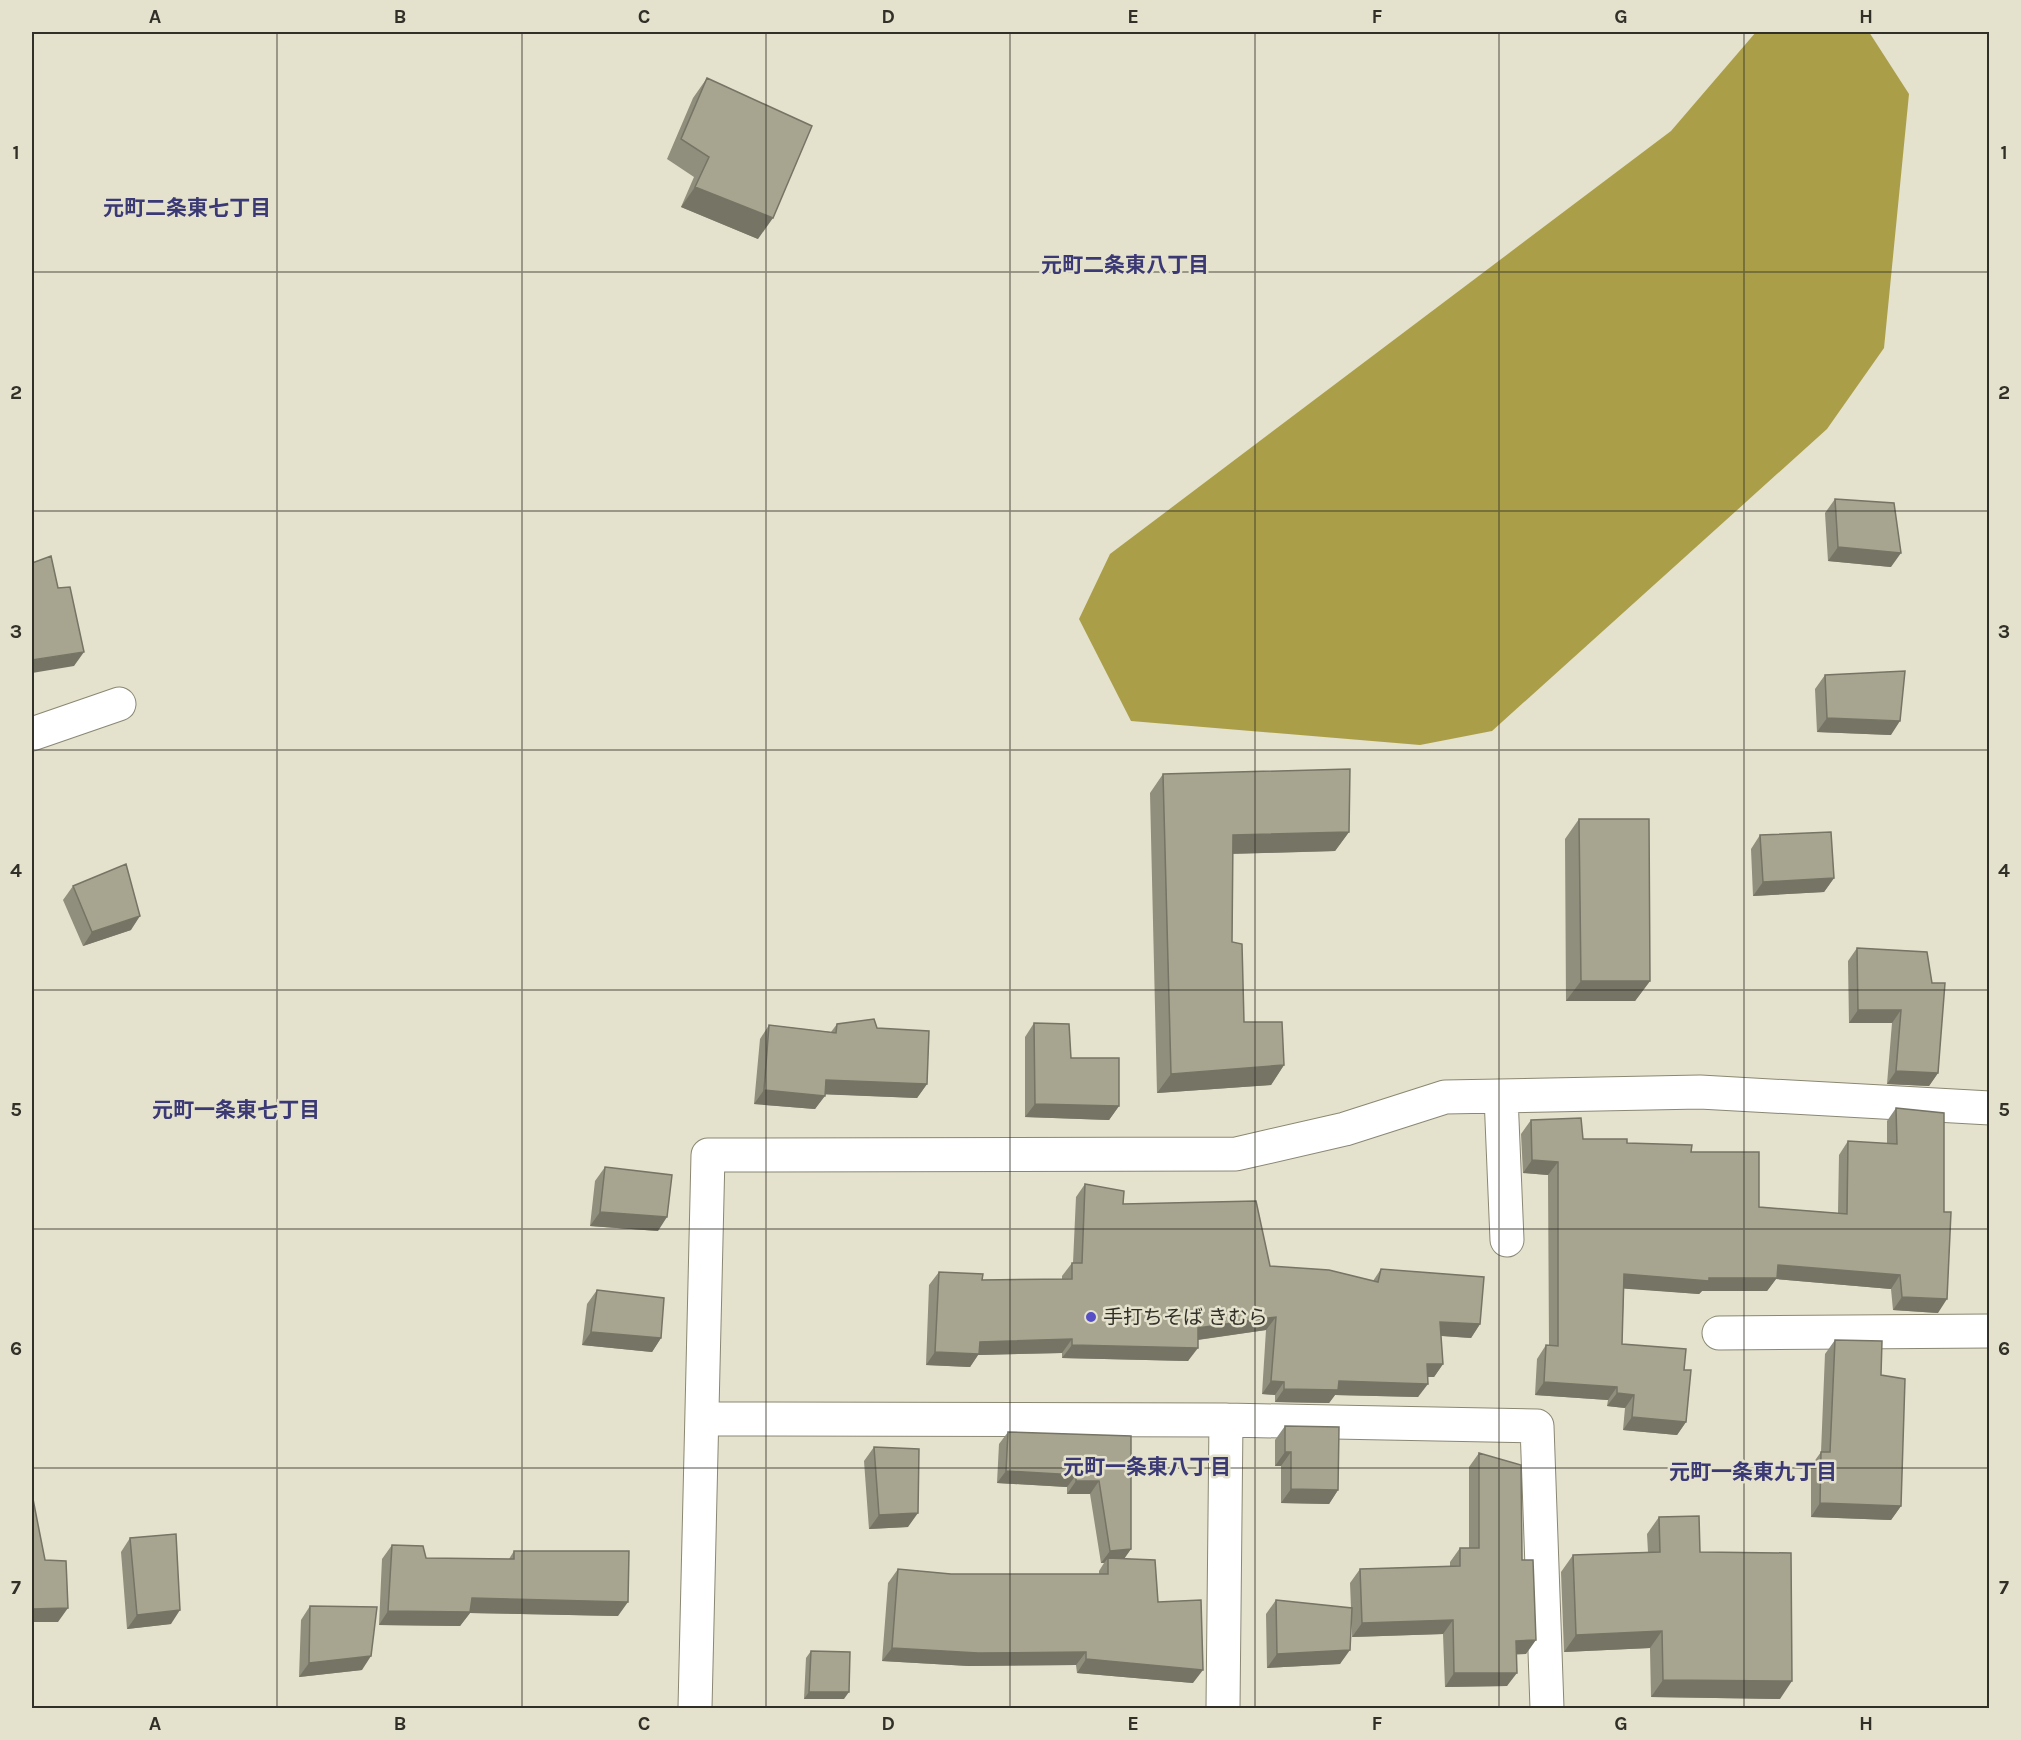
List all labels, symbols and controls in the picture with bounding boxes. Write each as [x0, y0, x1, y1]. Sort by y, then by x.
text: A [149, 5, 162, 28]
text: B [394, 5, 406, 28]
text: C [638, 5, 650, 28]
text: D [881, 5, 895, 28]
text: E [1127, 5, 1139, 28]
text: F [1372, 5, 1383, 28]
text: G [1614, 5, 1628, 28]
text: H [1859, 5, 1873, 28]
text: 1 [12, 141, 20, 164]
text: 1 [2000, 141, 2008, 164]
district label: 元町二条東七丁目 [103, 196, 271, 220]
district label: 元町二条東八丁目 [1041, 253, 1209, 277]
text: 2 [10, 381, 22, 404]
text: 2 [1998, 381, 2010, 404]
text: 3 [10, 620, 22, 643]
text: 3 [1998, 620, 2010, 643]
text: 4 [10, 859, 22, 882]
text: 4 [1998, 859, 2010, 882]
text: 5 [10, 1098, 22, 1121]
district label: 元町一条東七丁目 [152, 1098, 320, 1122]
text: 5 [1998, 1098, 2010, 1121]
place label: 手打ちそば きむら [1103, 1306, 1268, 1329]
marker: 手打ちそば きむら [1084, 1310, 1098, 1324]
text: 6 [10, 1337, 22, 1360]
text: 6 [1998, 1337, 2010, 1360]
district label: 元町一条東八丁目 [1063, 1455, 1231, 1479]
district label: 元町一条東九丁目 [1669, 1460, 1837, 1484]
text: 7 [11, 1576, 21, 1599]
text: 7 [1999, 1576, 2009, 1599]
text: A [149, 1712, 162, 1735]
text: B [394, 1712, 406, 1735]
text: C [638, 1712, 650, 1735]
text: D [881, 1712, 895, 1735]
text: E [1127, 1712, 1139, 1735]
text: F [1372, 1712, 1383, 1735]
text: G [1614, 1712, 1628, 1735]
text: H [1859, 1712, 1873, 1735]

